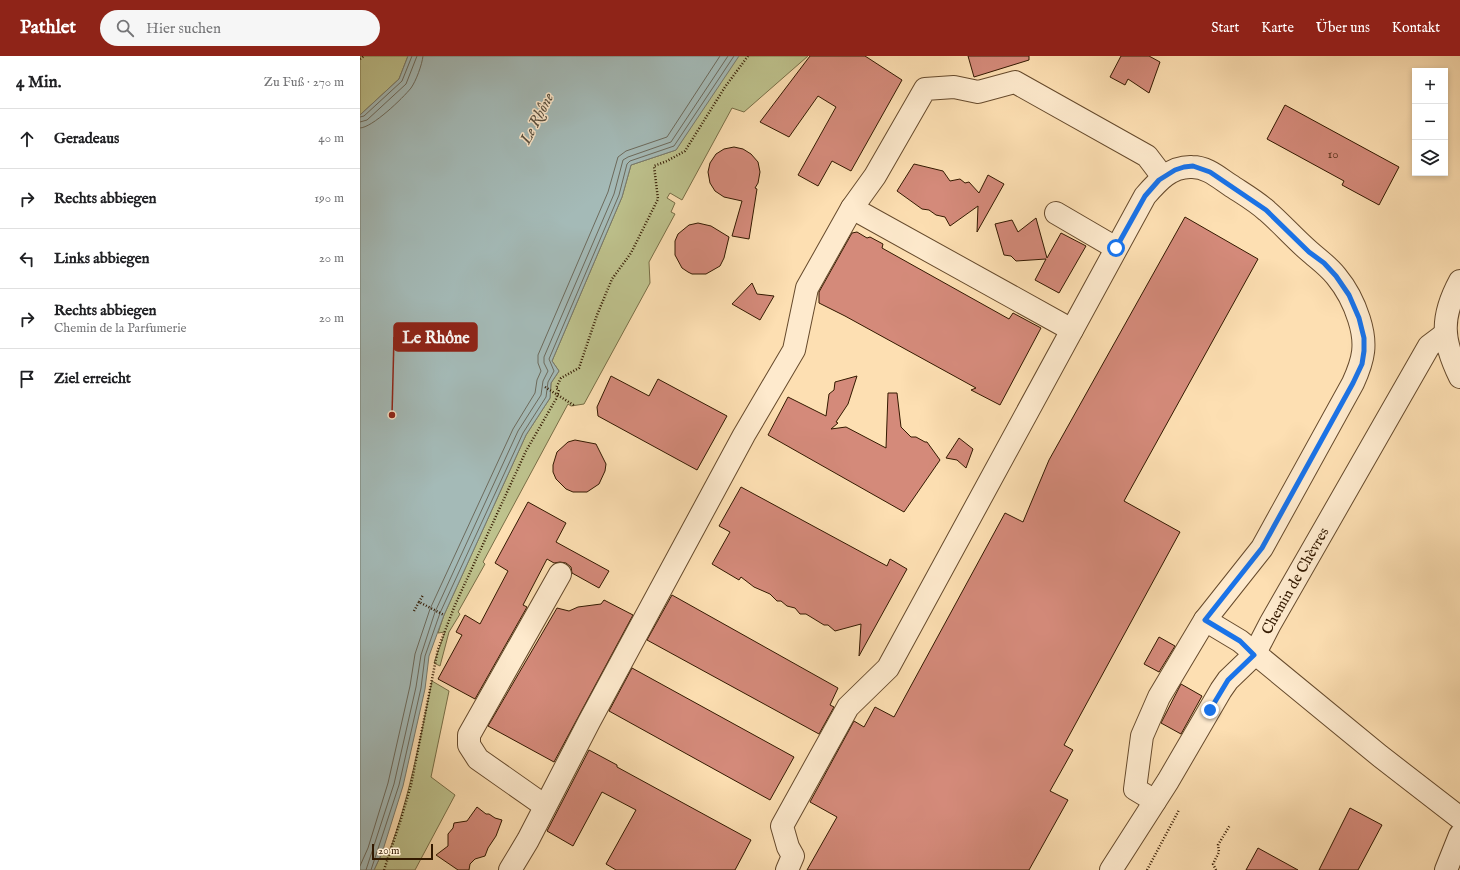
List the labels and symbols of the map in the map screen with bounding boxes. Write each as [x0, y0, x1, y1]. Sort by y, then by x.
water label: Le Rhône [516, 89, 560, 149]
house number: 10 [1327, 146, 1339, 163]
route start [1107, 239, 1125, 257]
callout: Le Rhône [394, 323, 477, 351]
text: Le Rhône [402, 329, 470, 349]
street label: Chemin de Chèvres [1257, 524, 1333, 638]
route end [1201, 701, 1219, 719]
scale bar [372, 842, 433, 861]

